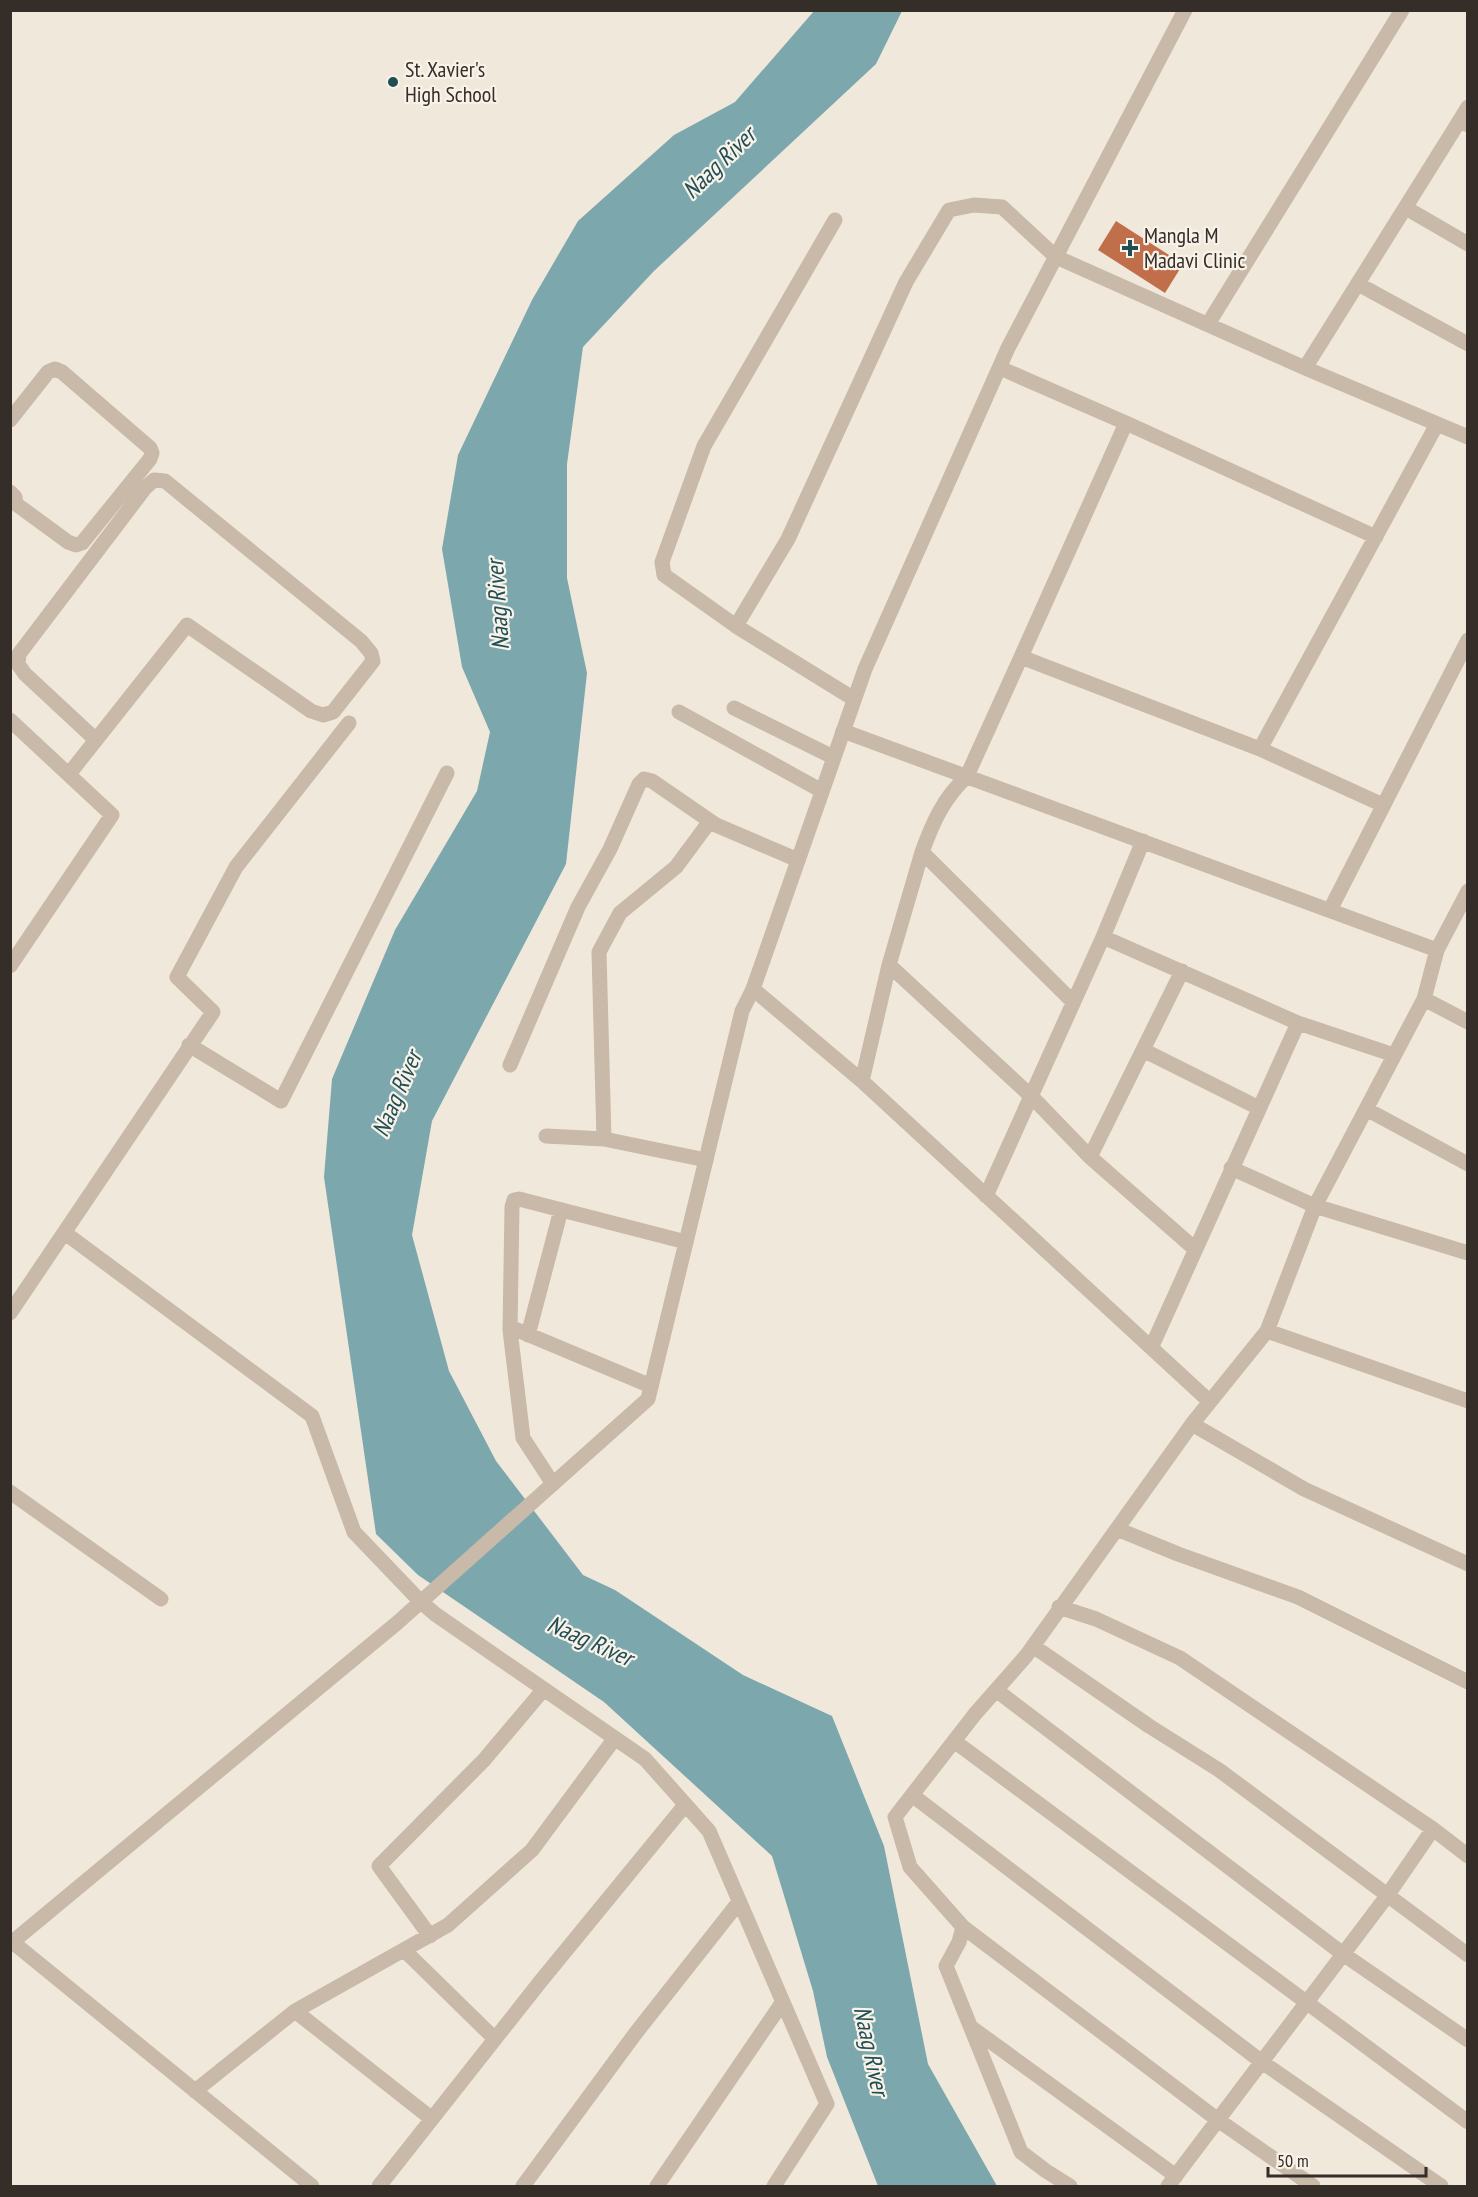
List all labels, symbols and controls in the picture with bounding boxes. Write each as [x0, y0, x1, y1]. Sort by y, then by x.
place label: St. Xavier's High School [405, 55, 497, 108]
marker: St. Xavier's High School [386, 75, 400, 89]
water label: Naag River [675, 118, 764, 205]
place label: Mangla M Madavi Clinic [1144, 221, 1246, 274]
marker: Mangla M Madavi Clinic [1121, 239, 1139, 257]
water label: Naag River [479, 556, 516, 651]
water label: Naag River [365, 1043, 430, 1141]
water label: Naag River [543, 1608, 641, 1674]
water label: Naag River [847, 2004, 897, 2102]
scale bar [1268, 2140, 1426, 2178]
text: 50 m [1277, 2149, 1309, 2172]

